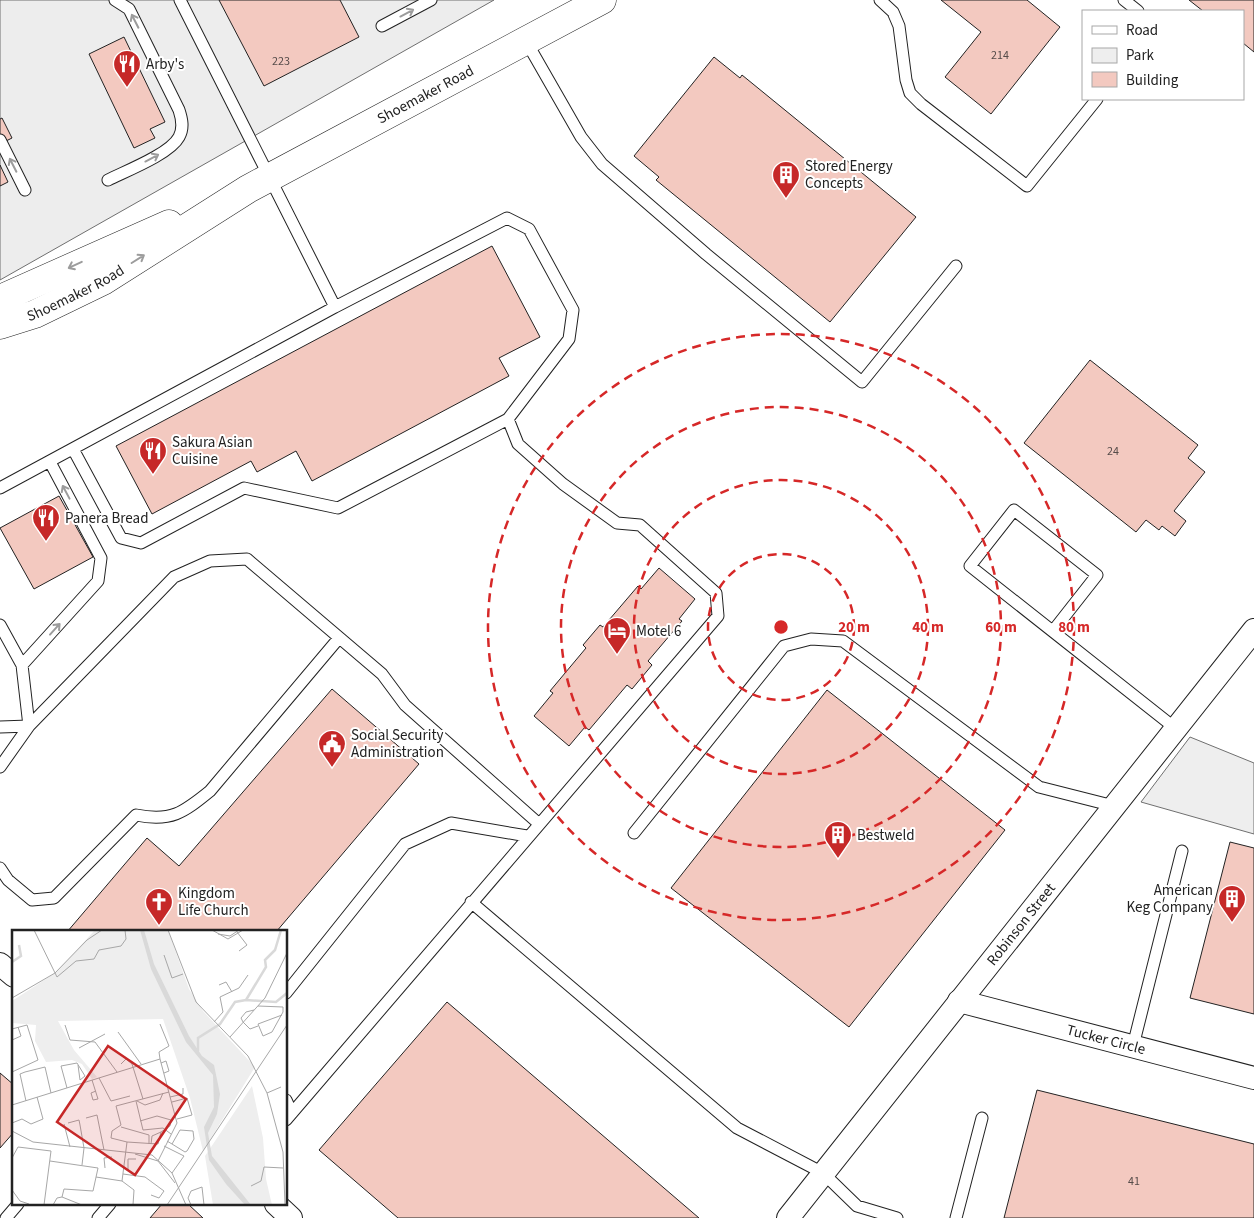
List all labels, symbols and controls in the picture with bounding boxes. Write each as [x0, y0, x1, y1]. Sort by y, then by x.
one-way arrow [399, 8, 414, 17]
legend [1082, 10, 1244, 100]
one-way arrow [130, 14, 139, 29]
text: Road [1126, 20, 1158, 41]
text: Park [1126, 45, 1155, 66]
house number: 214 [991, 47, 1009, 64]
restaurant icon: Arby's [112, 49, 142, 88]
house number: 223 [272, 53, 290, 70]
place label: Arby's [146, 54, 184, 75]
street label: Shoemaker Road [373, 60, 477, 129]
text: Building [1126, 70, 1179, 91]
one-way arrow [144, 153, 159, 163]
place label: Stored Energy Concepts [805, 156, 893, 194]
one-way arrow [8, 158, 17, 173]
building icon: Stored Energy Concepts [771, 160, 801, 199]
one-way arrow [131, 254, 145, 264]
street label: Shoemaker Road [24, 260, 128, 326]
one-way arrow [68, 261, 83, 271]
place label: Sakura Asian Cuisine [172, 432, 253, 470]
restaurant icon: Sakura Asian Cuisine [138, 436, 168, 475]
house number: 24 [1107, 443, 1119, 460]
one-way arrow [61, 485, 70, 500]
restaurant icon: Panera Bread [31, 503, 61, 542]
place label: Panera Bread [65, 508, 148, 529]
hotel icon: Motel 6 [602, 616, 632, 655]
text: 20 m [838, 617, 870, 638]
text: 40 m [912, 617, 944, 638]
text: 60 m [985, 617, 1017, 638]
text: 80 m [1058, 617, 1090, 638]
centre of rings [772, 618, 790, 636]
place label: Motel 6 [636, 621, 681, 642]
one-way arrow [49, 622, 61, 635]
place label: Social Security Administration [351, 725, 444, 763]
public building icon: Social Security Administration [317, 729, 347, 768]
building icon: Bestweld [823, 820, 853, 859]
place label: Bestweld [857, 825, 915, 846]
street label: Robinson Street [982, 878, 1060, 970]
place label: American Keg Company [1127, 880, 1213, 918]
place label: Kingdom Life Church [178, 883, 249, 921]
building icon: American Keg Company [1217, 884, 1247, 923]
church icon: Kingdom Life Church [144, 887, 174, 926]
inset map [12, 930, 288, 1206]
street label: Tucker Circle [1064, 1019, 1148, 1060]
house number: 41 [1128, 1173, 1140, 1190]

